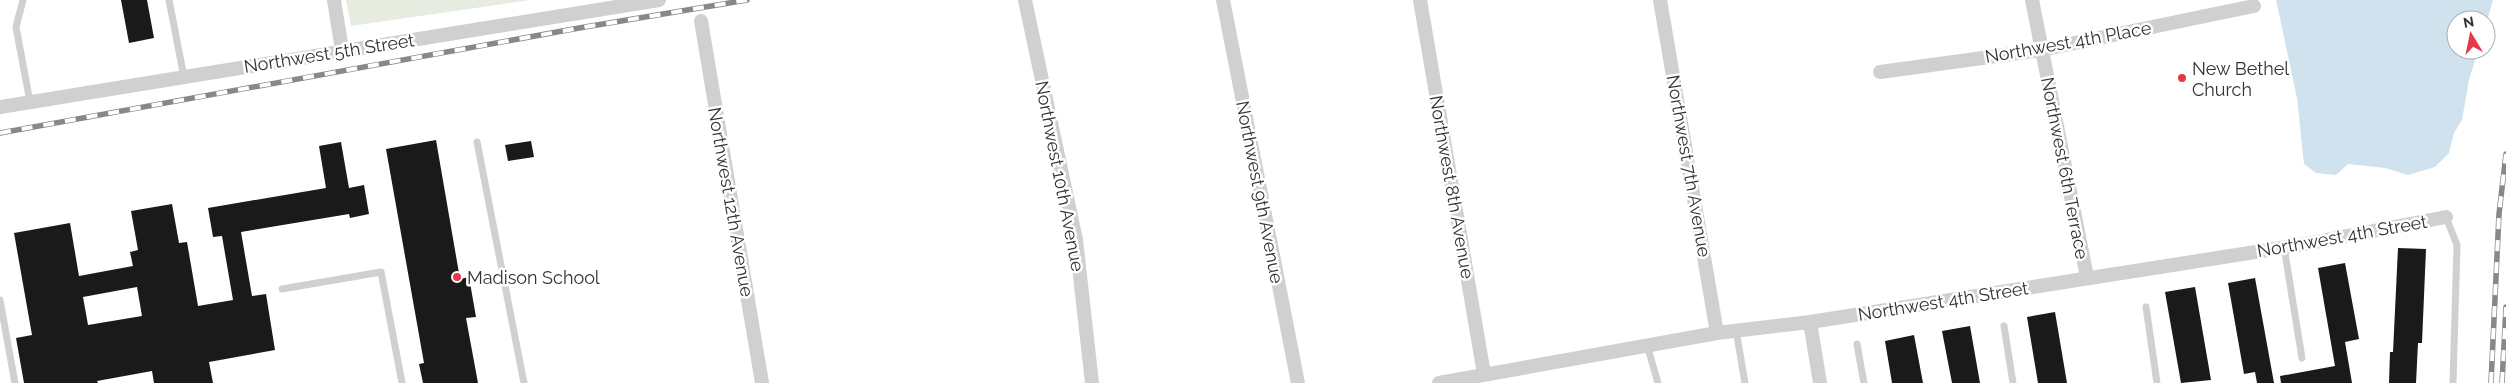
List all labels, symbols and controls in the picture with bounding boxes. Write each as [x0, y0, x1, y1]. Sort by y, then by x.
north arrow [2446, 10, 2496, 60]
text: N [2462, 13, 2475, 31]
street label: Northwest 4th Place [1983, 17, 2153, 67]
street label: Northwest 5th Street [242, 29, 416, 77]
place label: New Bethel Church [2192, 58, 2289, 100]
marker: New Bethel Church [2176, 72, 2188, 84]
street label: Northwest 7th Avenue [1663, 73, 1715, 259]
street label: Northwest 6th Terrace [2037, 75, 2093, 261]
street label: Northwest 10th Avenue [1031, 79, 1089, 273]
street label: Northwest 8th Avenue [1426, 94, 1479, 281]
street label: Northwest 9th Avenue [1232, 99, 1288, 285]
street label: Northwest 12th Avenue [704, 106, 758, 299]
street label: Northwest 4th Street [2255, 211, 2429, 261]
place label: Madison School [467, 267, 600, 288]
marker: Madison School [451, 271, 463, 283]
street label: Northwest 4th Street [1856, 277, 2030, 325]

